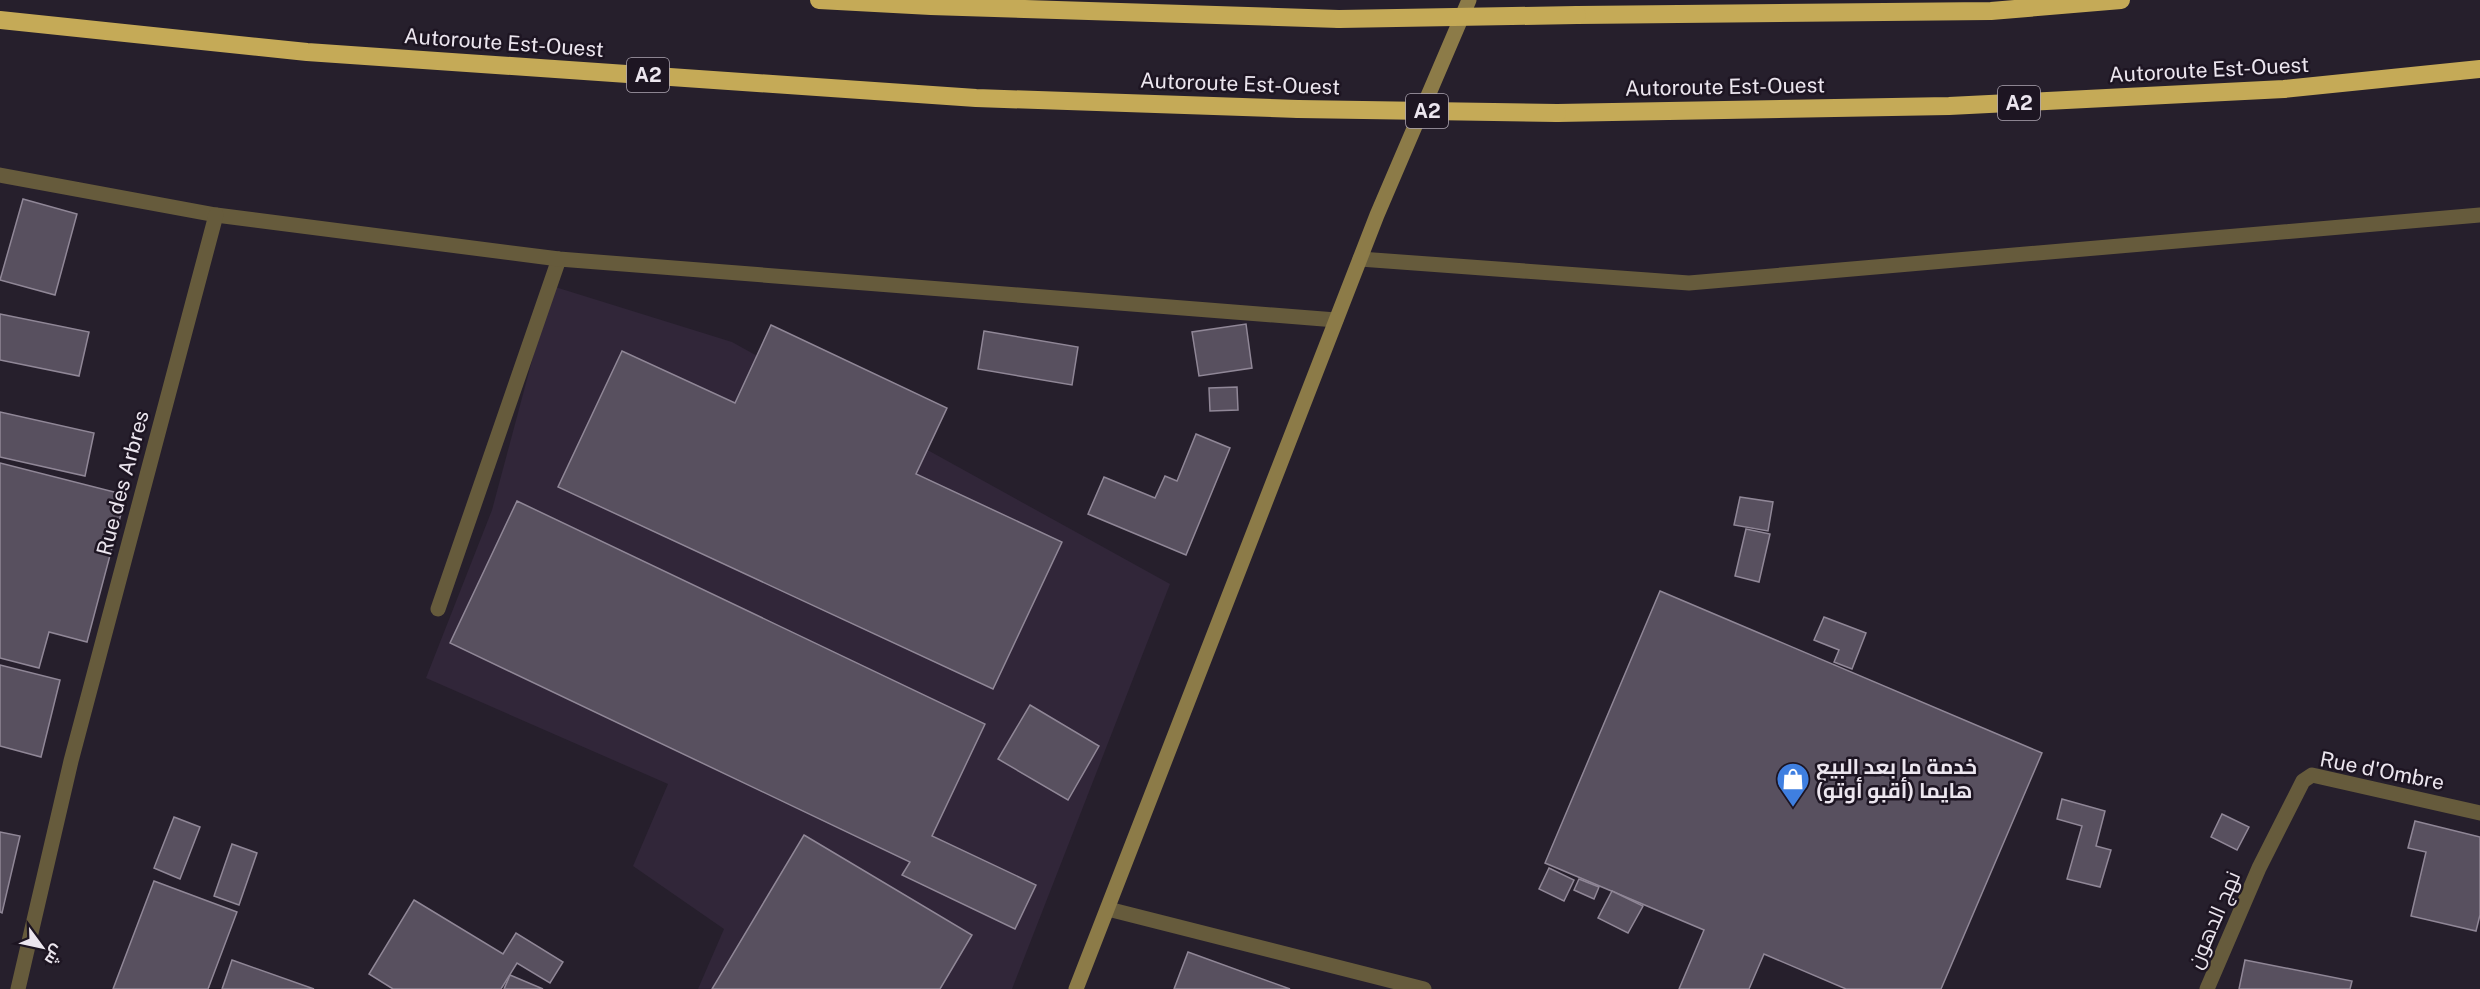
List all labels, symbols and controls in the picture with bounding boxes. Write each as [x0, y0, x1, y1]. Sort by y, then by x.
street label: Autoroute Est-Ouest [403, 23, 605, 62]
street label: Autoroute Est-Ouest [2108, 52, 2310, 87]
road number: A2 [627, 58, 669, 92]
street label: Autoroute Est-Ouest [1140, 68, 1341, 99]
street label: Autoroute Est-Ouest [1625, 72, 1825, 101]
road number: A2 [1998, 86, 2040, 120]
road number: A2 [1406, 94, 1448, 128]
street label: Rue des Arbres [91, 408, 154, 558]
street label: Rue d'Ombre [2318, 746, 2446, 795]
place label: خدمة ما بعد البيع هايما (أقبو أوتو) [1816, 754, 1977, 804]
shop icon: خدمة ما بعد البيع هايما (أقبو أوتو) [1775, 761, 1811, 808]
street label: نهج الدهون [2182, 867, 2247, 973]
north arrow [12, 917, 72, 977]
text: ش [41, 941, 68, 969]

